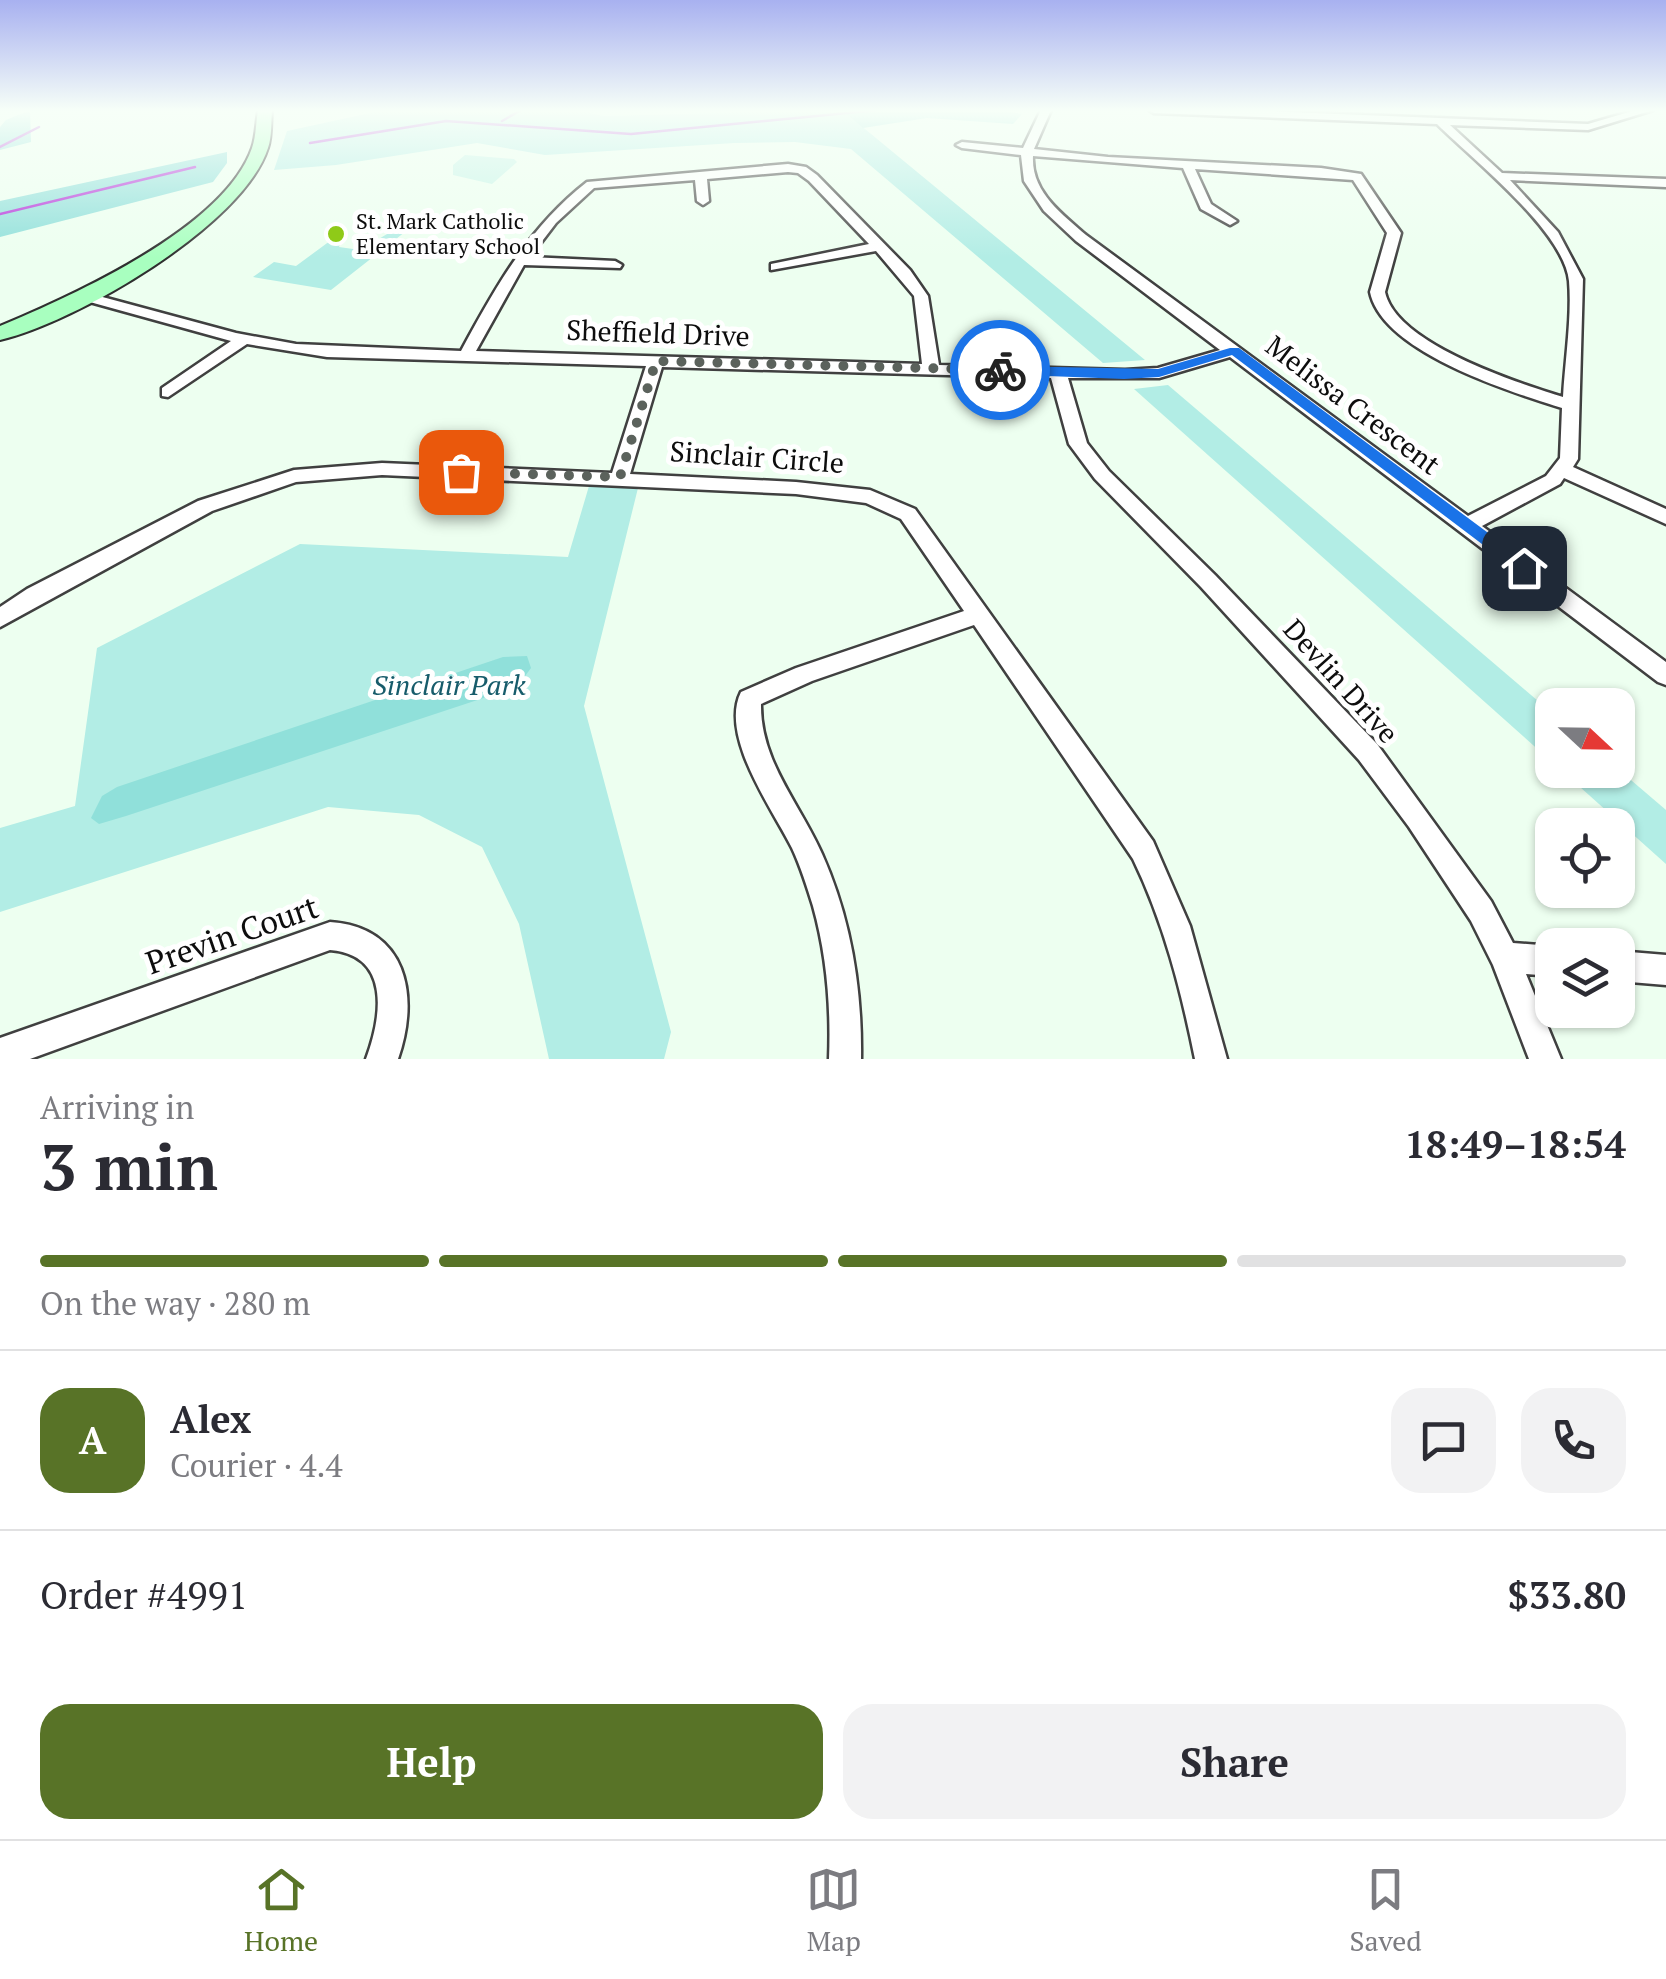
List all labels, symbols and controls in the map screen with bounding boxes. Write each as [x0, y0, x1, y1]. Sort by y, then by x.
place label: St. Mark Catholic Elementary School [356, 206, 540, 260]
marker: St. Mark Catholic Elementary School [325, 223, 347, 245]
street label: Sheffield Drive [566, 311, 750, 354]
courier [950, 320, 1050, 420]
street label: Melissa Crescent [1259, 327, 1448, 483]
icon: bike [973, 343, 1028, 398]
pin [419, 430, 504, 515]
street label: Sinclair Circle [669, 432, 845, 481]
icon: bag [434, 445, 489, 500]
pin [1482, 526, 1567, 611]
icon: home [1497, 541, 1552, 596]
street label: Devlin Drive [1276, 611, 1407, 751]
park label: Sinclair Park [372, 666, 526, 703]
north arrow [1535, 688, 1635, 788]
map controls [1535, 688, 1635, 1028]
button: locate [1535, 808, 1635, 908]
street label: Previn Court [140, 885, 324, 983]
button: layers [1535, 928, 1635, 1028]
text: Arriving in [40, 1086, 194, 1128]
text: 18:49–18:54 [1404, 1119, 1626, 1169]
text: 3 min [40, 1122, 218, 1209]
text: On the way · 280 m [40, 1282, 310, 1324]
button: chat [1391, 1388, 1496, 1493]
button: phone [1521, 1388, 1626, 1493]
text: Alex [170, 1394, 251, 1444]
text: A [79, 1415, 106, 1465]
text: Courier · 4.4 [170, 1444, 342, 1486]
text: Order #4991 [40, 1570, 248, 1620]
text: $33.80 [1507, 1570, 1626, 1620]
button: Help [40, 1704, 823, 1819]
button: Share [843, 1704, 1626, 1819]
tab: Home [244, 1862, 318, 1959]
tab: Map [806, 1862, 861, 1959]
tab: Saved [1349, 1862, 1422, 1959]

